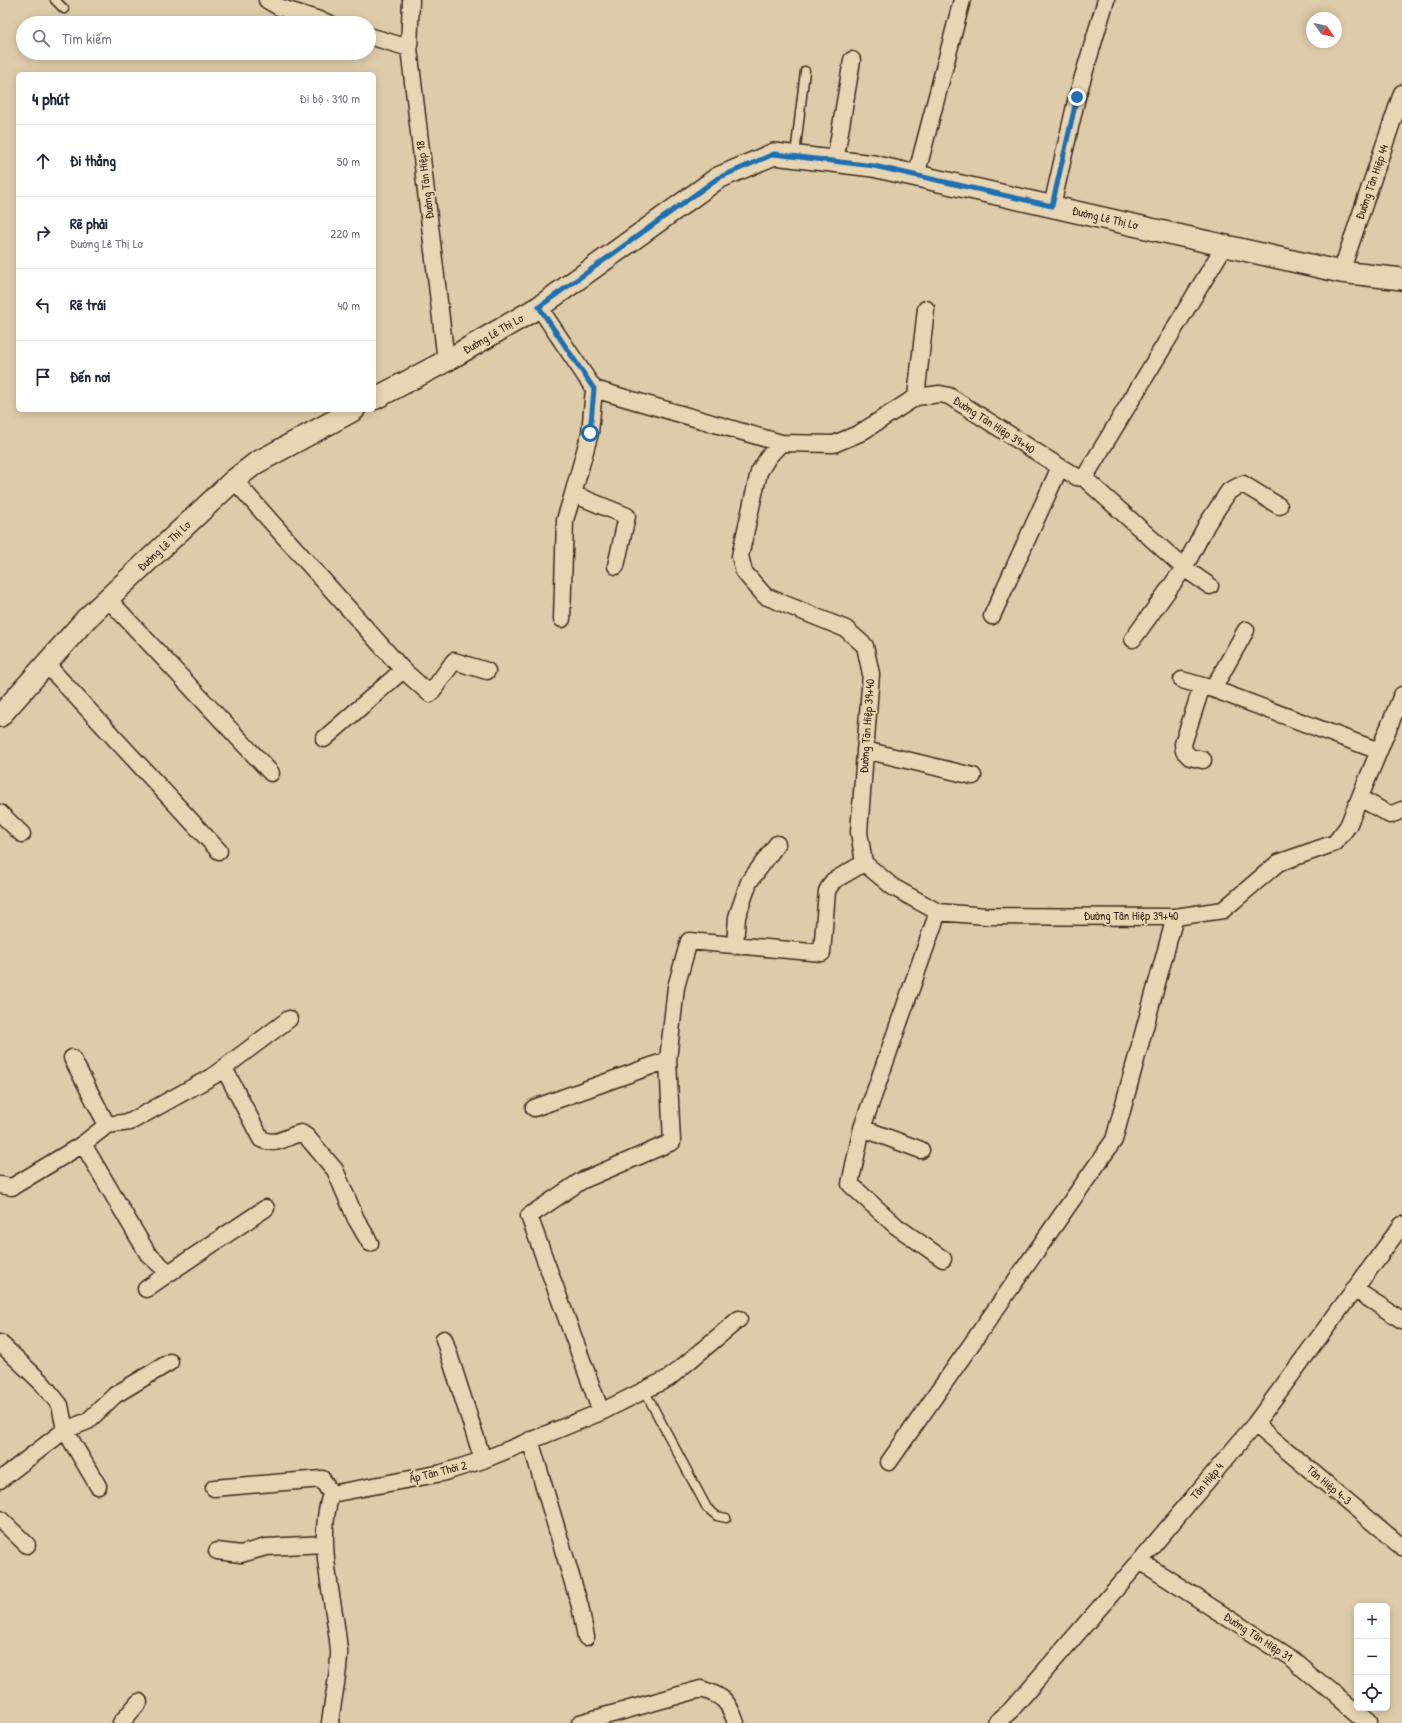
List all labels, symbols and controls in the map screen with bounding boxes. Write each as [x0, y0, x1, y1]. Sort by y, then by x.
north arrow [1306, 12, 1342, 48]
search box [16, 16, 376, 60]
icon: search [30, 27, 52, 49]
text: Tìm kiếm [62, 28, 112, 49]
text: 4 phút [32, 87, 69, 110]
route end [1068, 88, 1086, 106]
text: Đi bộ · 310 m [300, 89, 360, 107]
street label: Đường Tân Hiệp 18 [411, 140, 438, 220]
street label: Đường Tân Hiệp 44 [1351, 142, 1392, 222]
icon: ahead [32, 150, 54, 172]
text: Đi thẳng [70, 150, 116, 171]
text: 50 m [337, 152, 360, 170]
street label: Đường Lê Thị Lơ [1070, 202, 1141, 234]
text: Rẽ phải [70, 213, 108, 234]
icon: right [32, 222, 54, 244]
text: 220 m [330, 224, 360, 242]
text: Đường Lê Thị Lơ [70, 234, 143, 252]
icon: left [32, 294, 54, 316]
text: Rẽ trái [70, 294, 106, 315]
text: 40 m [337, 296, 360, 314]
street label: Đường Lê Thị Lơ [459, 309, 527, 358]
icon: arrive [32, 366, 54, 388]
text: Đến nơi [70, 366, 111, 387]
street label: Đường Tân Hiệp 39+40 [950, 392, 1039, 457]
route start [581, 424, 599, 442]
street label: Đường Lê Thị Lơ [133, 516, 195, 575]
street label: Đường Tân Hiệp 39+40 [855, 678, 878, 774]
street label: Đường Tân Hiệp 39+40 [1084, 907, 1178, 924]
street label: Ấp Tân Thới 2 [407, 1456, 469, 1487]
street label: Tân Hiệp 4 [1186, 1458, 1228, 1503]
street label: Tân Hiệp 4-3 [1303, 1461, 1356, 1509]
map controls [1354, 1603, 1390, 1711]
button: + [1354, 1603, 1390, 1639]
street label: Đường Tân Hiệp 31 [1221, 1608, 1296, 1665]
button: − [1354, 1639, 1390, 1675]
button: locate [1354, 1675, 1390, 1711]

